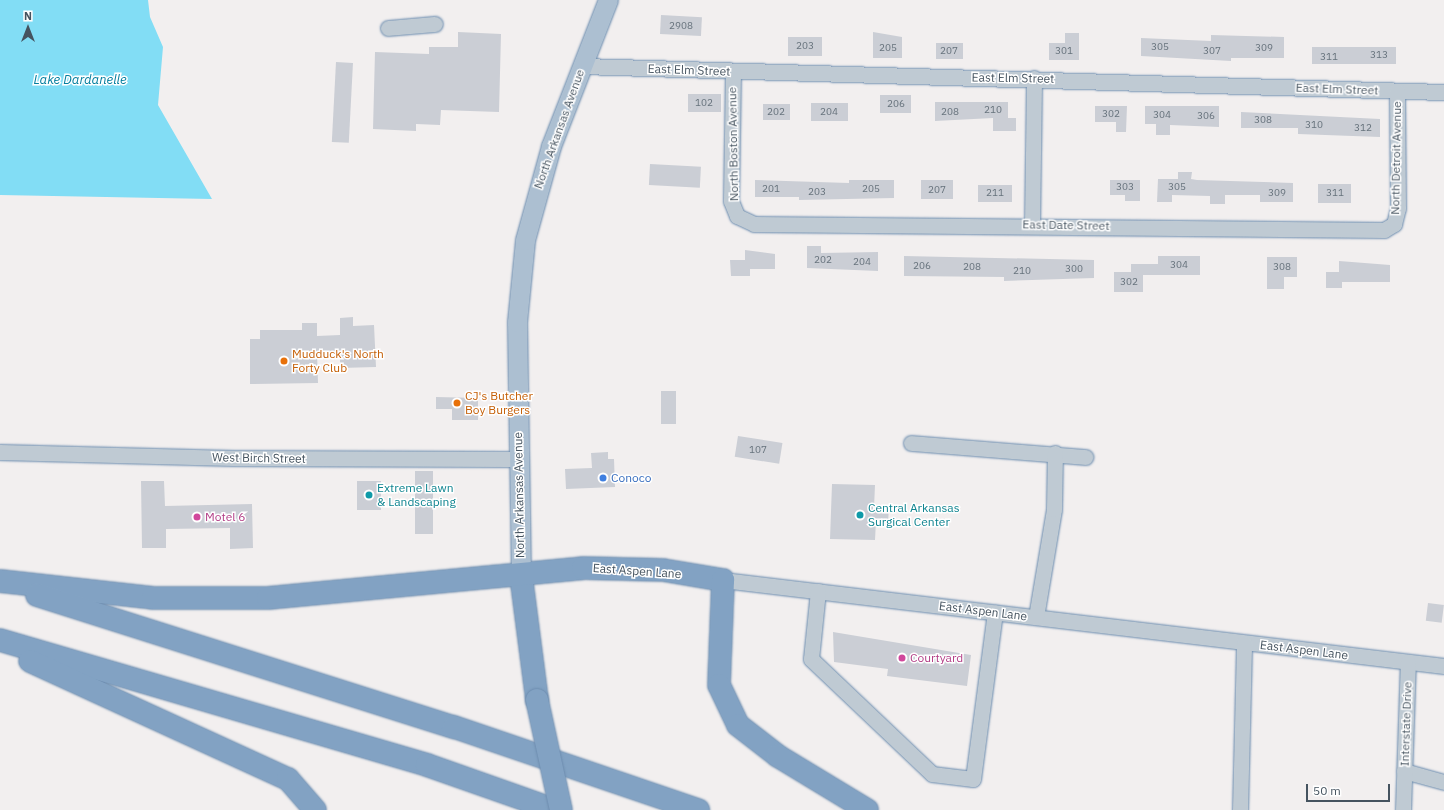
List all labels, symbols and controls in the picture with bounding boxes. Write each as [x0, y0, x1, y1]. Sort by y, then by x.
north arrow [8, 8, 48, 48]
text: N [24, 9, 32, 23]
house number: 2908 [669, 20, 693, 32]
house number: 203 [796, 40, 814, 52]
house number: 305 [1151, 41, 1169, 53]
house number: 205 [879, 42, 897, 54]
house number: 309 [1255, 42, 1273, 54]
house number: 207 [940, 45, 958, 57]
house number: 301 [1055, 45, 1073, 57]
house number: 307 [1203, 45, 1221, 57]
house number: 313 [1370, 49, 1388, 61]
house number: 311 [1320, 51, 1338, 63]
street label: East Elm Street [647, 61, 731, 79]
street label: North Arkansas Avenue [531, 67, 587, 191]
street label: East Elm Street [972, 70, 1054, 86]
water label: Lake Dardanelle [33, 72, 127, 88]
street label: East Elm Street [1295, 80, 1379, 98]
street label: North Boston Avenue [725, 87, 741, 201]
house number: 102 [695, 97, 713, 109]
house number: 206 [887, 98, 905, 110]
street label: North Detroit Avenue [1388, 101, 1404, 215]
house number: 210 [984, 104, 1002, 116]
house number: 202 [767, 106, 785, 118]
house number: 204 [820, 106, 838, 118]
house number: 208 [941, 106, 959, 118]
house number: 302 [1102, 108, 1120, 120]
house number: 304 [1153, 109, 1171, 121]
house number: 306 [1197, 110, 1215, 122]
house number: 308 [1254, 114, 1272, 126]
house number: 310 [1305, 119, 1323, 131]
house number: 312 [1354, 122, 1372, 134]
house number: 303 [1116, 181, 1134, 193]
house number: 305 [1168, 181, 1186, 193]
house number: 201 [762, 183, 780, 195]
house number: 205 [862, 183, 880, 195]
house number: 207 [928, 184, 946, 196]
house number: 203 [808, 186, 826, 198]
house number: 211 [986, 187, 1004, 199]
house number: 309 [1268, 187, 1286, 199]
house number: 311 [1326, 187, 1344, 199]
street label: East Date Street [1022, 217, 1110, 233]
house number: 202 [814, 254, 832, 266]
house number: 204 [853, 256, 871, 268]
house number: 304 [1170, 259, 1188, 271]
house number: 206 [913, 260, 931, 272]
house number: 208 [963, 261, 981, 273]
house number: 308 [1273, 261, 1291, 273]
house number: 300 [1065, 263, 1083, 275]
house number: 210 [1013, 265, 1031, 277]
house number: 302 [1120, 276, 1138, 288]
place label: Mudduck's North Forty Club [292, 347, 384, 375]
marker: Mudduck's North Forty Club [279, 356, 289, 366]
place label: CJ's Butcher Boy Burgers [465, 389, 533, 417]
marker: CJ's Butcher Boy Burgers [452, 398, 462, 408]
street label: North Arkansas Avenue [511, 432, 527, 558]
house number: 107 [749, 444, 767, 456]
street label: West Birch Street [212, 450, 306, 466]
place label: Conoco [611, 471, 651, 485]
marker: Conoco [598, 473, 608, 483]
place label: Extreme Lawn & Landscaping [377, 481, 456, 509]
marker: Extreme Lawn & Landscaping [364, 490, 374, 500]
place label: Central Arkansas Surgical Center [868, 501, 960, 529]
place label: Motel 6 [205, 510, 246, 524]
marker: Central Arkansas Surgical Center [855, 510, 865, 520]
marker: Motel 6 [192, 512, 202, 522]
street label: East Aspen Lane [592, 561, 682, 581]
street label: East Aspen Lane [938, 598, 1028, 624]
street label: East Aspen Lane [1259, 637, 1349, 663]
place label: Courtyard [910, 651, 963, 665]
marker: Courtyard [897, 653, 907, 663]
street label: Interstate Drive [1397, 681, 1415, 767]
scale bar [1308, 776, 1392, 802]
text: 50 m [1313, 783, 1341, 798]

